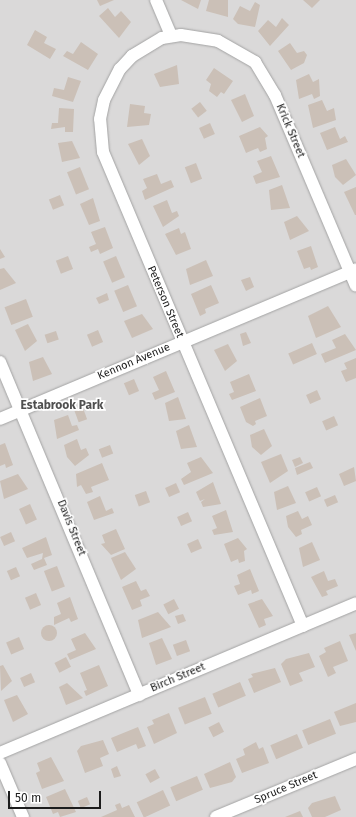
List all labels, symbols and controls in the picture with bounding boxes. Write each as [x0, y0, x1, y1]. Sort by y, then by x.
street label: Krick Street [273, 102, 307, 160]
street label: Peterson Street [144, 264, 186, 340]
street label: Kennon Avenue [96, 341, 172, 383]
district label: Estabrook Park [21, 399, 103, 413]
street label: Davis Street [54, 498, 88, 558]
street label: Birch Street [149, 661, 207, 695]
street label: Spruce Street [253, 769, 319, 807]
scale bar [10, 783, 103, 809]
text: 50 m [15, 791, 41, 805]

